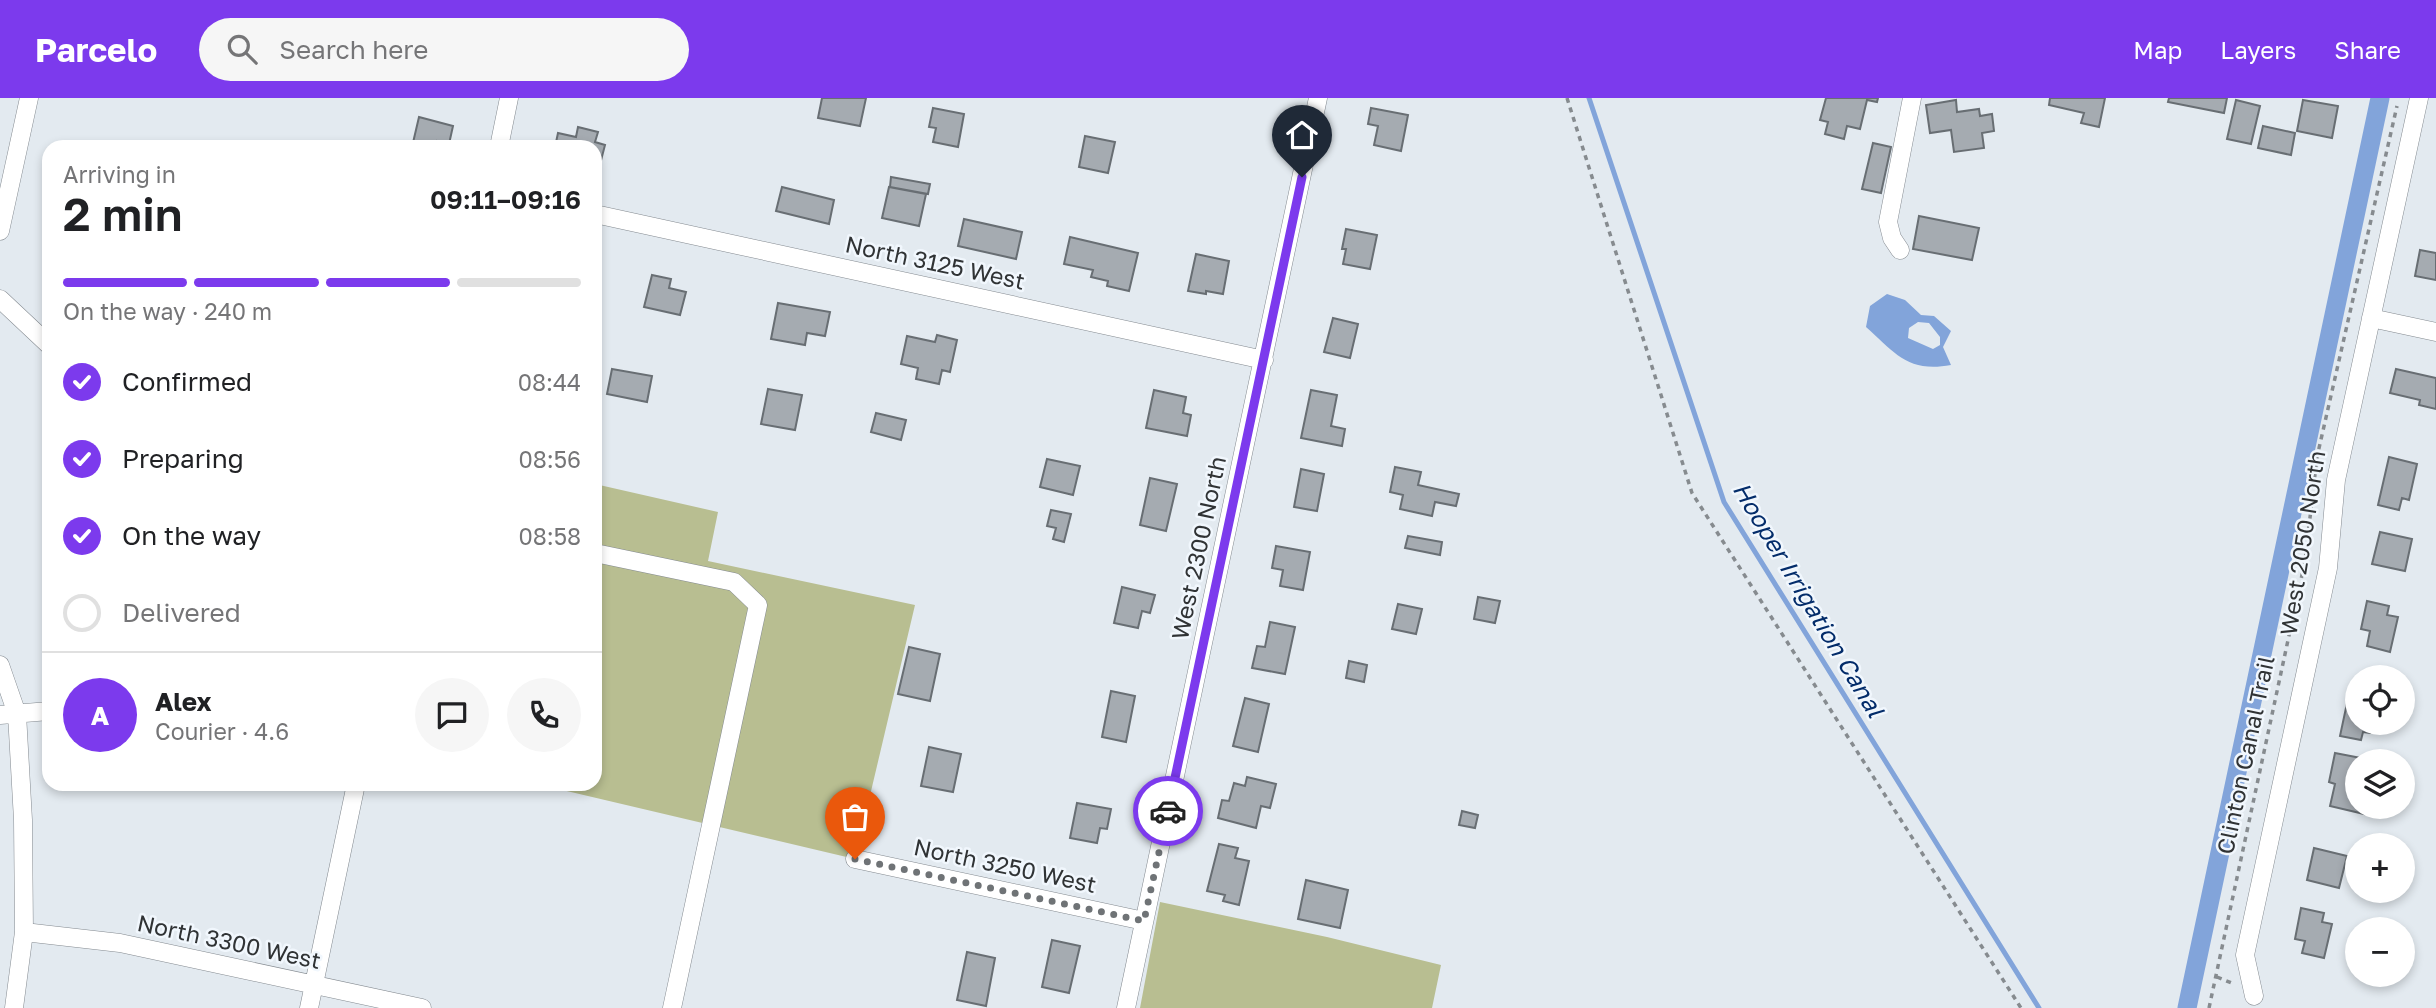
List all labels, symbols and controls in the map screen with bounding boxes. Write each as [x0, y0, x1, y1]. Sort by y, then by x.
search box [199, 18, 689, 81]
text: Parcelo [35, 30, 157, 69]
icon: search [223, 30, 261, 68]
text: Search here [279, 34, 428, 65]
text: Map [2133, 35, 2182, 64]
text: Layers [2220, 35, 2296, 64]
text: Share [2334, 35, 2401, 64]
pin [1272, 105, 1332, 177]
icon: home [1283, 116, 1321, 154]
text: Arriving in [63, 160, 176, 188]
text: 09:11–09:16 [430, 184, 581, 215]
text: 2 min [63, 186, 183, 241]
street label: North 3125 West [843, 229, 1027, 295]
text: On the way · 240 m [63, 297, 272, 325]
icon: check [63, 363, 101, 401]
text: Confirmed [122, 366, 252, 397]
text: 08:44 [518, 368, 581, 396]
icon: check [63, 440, 101, 478]
text: Preparing [122, 443, 244, 474]
text: 08:56 [519, 445, 581, 473]
street label: West 2050 North [2274, 448, 2330, 637]
street label: West 2300 North [1165, 454, 1231, 642]
water label: Hooper Irrigation Canal [1727, 477, 1892, 724]
icon: check [63, 517, 101, 555]
text: On the way [122, 520, 261, 551]
text: 08:58 [518, 522, 581, 550]
text: Delivered [122, 597, 241, 628]
street label: Clinton Canal Trail [2210, 653, 2280, 857]
map controls [2345, 665, 2415, 987]
button: locate [2345, 665, 2415, 735]
button: chat [415, 678, 489, 752]
button: phone [507, 678, 581, 752]
text: Alex [155, 686, 212, 717]
text: A [91, 700, 109, 731]
text: Courier · 4.6 [155, 717, 289, 745]
button: layers [2345, 749, 2415, 819]
courier [1133, 776, 1203, 846]
pin [825, 787, 885, 859]
icon: car [1149, 792, 1187, 830]
icon: bag [836, 798, 874, 836]
street label: North 3250 West [911, 832, 1099, 898]
button: + [2345, 833, 2415, 903]
street label: North 3300 West [135, 908, 324, 974]
button: − [2345, 917, 2415, 987]

